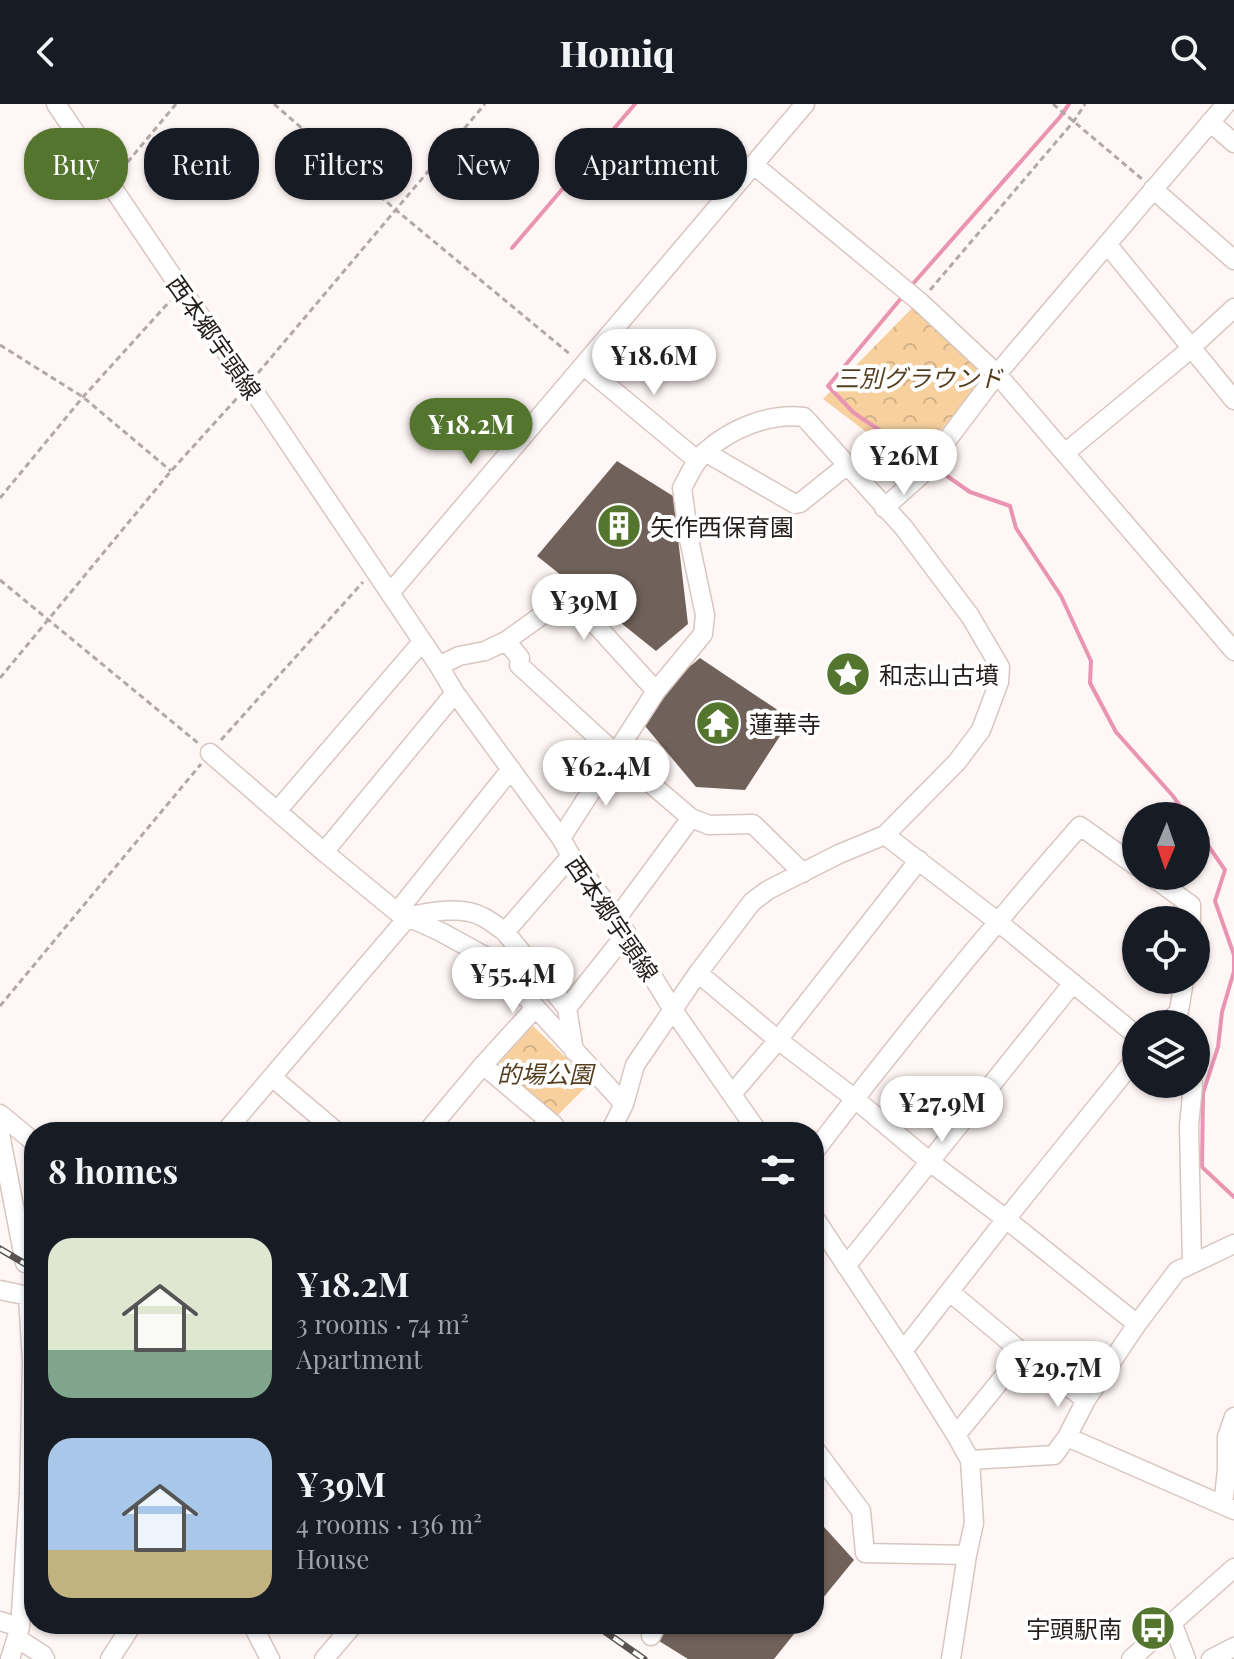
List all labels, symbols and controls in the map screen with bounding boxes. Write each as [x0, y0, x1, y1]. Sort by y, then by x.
text: Homiq [560, 28, 674, 76]
icon: back [24, 30, 68, 74]
icon: search [1166, 30, 1210, 74]
chip: Buy [24, 128, 128, 200]
chip: Rent [144, 128, 259, 200]
chip: Filters [275, 128, 412, 200]
chip: New [428, 128, 539, 200]
chip: Apartment [555, 128, 747, 200]
street label: 西本郷宇頭線 [161, 269, 269, 405]
pin: ¥18.6M [589, 329, 719, 397]
text: ¥18.6M [610, 337, 698, 372]
park label: 三別グラウンド [835, 361, 1004, 393]
pin: ¥18.2M [406, 398, 536, 466]
text: ¥18.2M [428, 406, 514, 441]
pin: ¥26M [857, 429, 951, 497]
text: ¥26M [869, 437, 939, 472]
building icon: 矢作西保育園 [595, 502, 643, 550]
place label: 矢作西保育園 [650, 510, 794, 542]
pin: ¥39M [537, 574, 631, 642]
text: ¥39M [550, 582, 618, 617]
place icon: 和志山古墳 [824, 650, 872, 698]
place label: 和志山古墳 [879, 658, 999, 690]
temple icon: 蓮華寺 [694, 699, 742, 747]
place label: 蓮華寺 [749, 707, 821, 739]
pin: ¥62.4M [541, 740, 671, 808]
text: ¥62.4M [561, 748, 651, 783]
north arrow [1122, 802, 1210, 890]
map controls [1122, 802, 1210, 1098]
street label: 西本郷宇頭線 [559, 849, 667, 987]
button: locate [1122, 906, 1210, 994]
pin: ¥55.4M [448, 947, 578, 1015]
text: ¥55.4M [470, 955, 556, 990]
button: layers [1122, 1010, 1210, 1098]
park label: 的場公園 [497, 1057, 596, 1089]
pin: ¥27.9M [877, 1076, 1007, 1144]
text: ¥27.9M [898, 1084, 986, 1119]
text: 8 homes [48, 1147, 178, 1193]
icon: filters [756, 1148, 800, 1192]
text: ¥18.2M [296, 1260, 410, 1306]
icon: home [112, 1270, 208, 1366]
text: 3 rooms · 74 m² [296, 1306, 469, 1341]
text: Apartment [296, 1341, 422, 1376]
pin: ¥29.7M [993, 1341, 1123, 1409]
text: ¥29.7M [1014, 1349, 1102, 1384]
text: ¥39M [296, 1460, 386, 1506]
icon: home [112, 1470, 208, 1566]
text: 4 rooms · 136 m² [296, 1506, 482, 1541]
text: House [296, 1541, 369, 1576]
bus stop icon: 宇頭駅南 [1129, 1604, 1177, 1652]
place label: 宇頭駅南 [1026, 1612, 1122, 1644]

